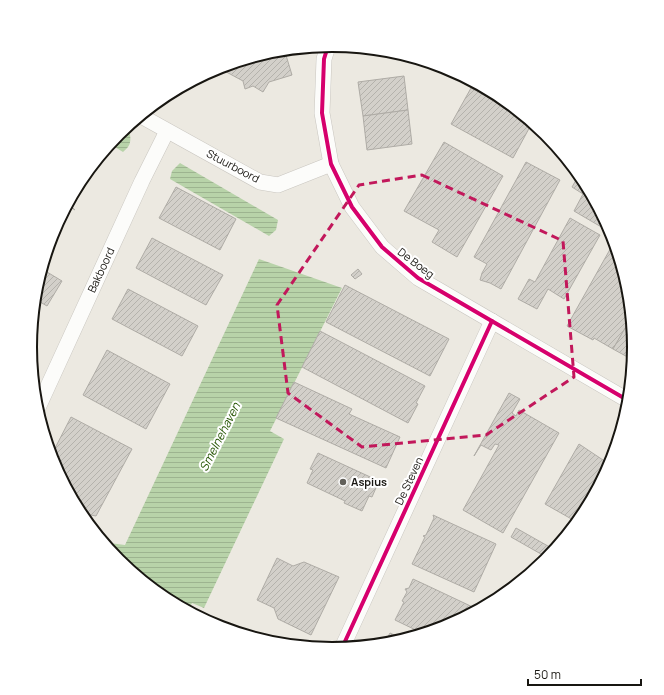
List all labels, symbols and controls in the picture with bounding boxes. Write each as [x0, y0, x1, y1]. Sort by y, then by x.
street label: Stuurboord [204, 145, 262, 186]
street label: De Boeg [395, 244, 438, 281]
street label: Bakboord [84, 245, 118, 295]
water label: Smelnehaven [195, 399, 245, 474]
street label: De Steven [391, 454, 426, 507]
place label: Aspius [351, 474, 387, 489]
marker: Aspius [338, 477, 348, 487]
scale bar [528, 661, 641, 687]
text: 50 m [534, 666, 561, 683]

